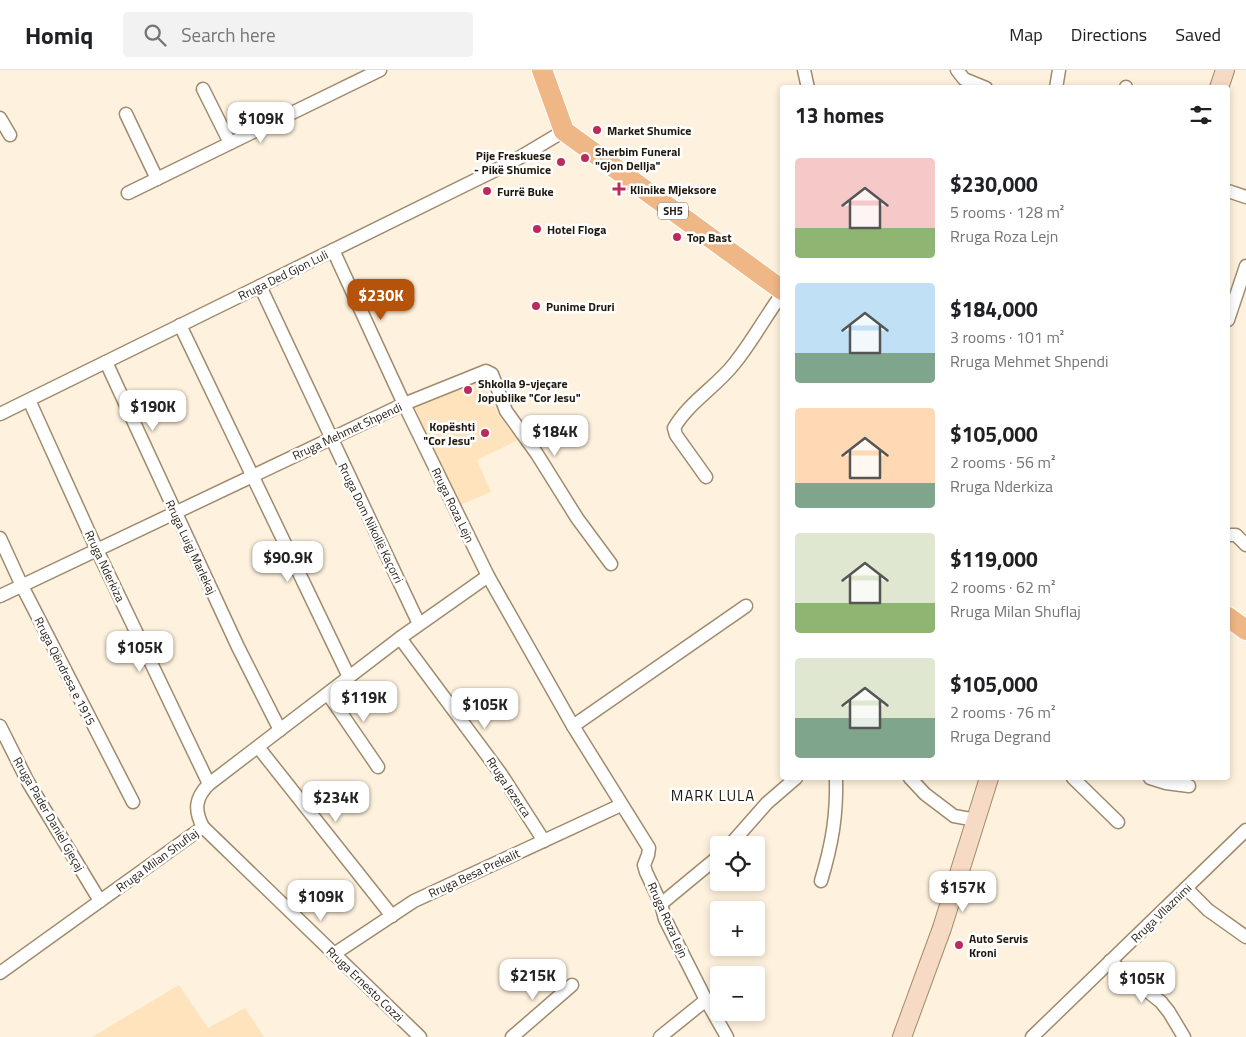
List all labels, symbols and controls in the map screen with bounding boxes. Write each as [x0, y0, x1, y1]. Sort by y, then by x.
search box [123, 12, 473, 57]
text: Homiq [25, 17, 93, 53]
text: Search here [181, 20, 275, 49]
icon: search [141, 21, 169, 49]
text: Map [1009, 21, 1043, 48]
text: Directions [1071, 21, 1147, 48]
text: Saved [1175, 21, 1221, 48]
text: 13 homes [795, 99, 884, 131]
icon: filters [1187, 101, 1215, 129]
pin: $109K [226, 102, 296, 144]
text: $109K [238, 106, 284, 130]
place label: Market Shumice [607, 121, 691, 140]
marker: Market Shumice [591, 124, 603, 136]
place label: Sherbim Funeral "Gjon Dellja" [595, 142, 681, 175]
place label: Pije Freskuese - Pikë Shumice [474, 146, 551, 179]
marker: Sherbim Funeral "Gjon Dellja" [579, 152, 591, 164]
marker: Pije Freskuese - Pikë Shumice [555, 156, 567, 168]
text: $230,000 [950, 168, 1038, 200]
icon: home [835, 178, 895, 238]
place label: Klinike Mjeksore [630, 180, 716, 199]
place label: Furrë Buke [497, 182, 554, 201]
marker: Klinike Mjeksore [612, 182, 626, 196]
marker: Furrë Buke [481, 185, 493, 197]
text: 5 rooms · 128 m² [950, 200, 1064, 224]
road number: SH5 [658, 202, 688, 220]
place label: Hotel Floga [547, 220, 606, 239]
marker: Hotel Floga [531, 223, 543, 235]
text: Rruga Roza Lejn [950, 224, 1058, 248]
place label: Top Bast [687, 228, 732, 247]
marker: Top Bast [671, 231, 683, 243]
street label: Rruga Ded Gjon Luli [235, 245, 331, 305]
pin: $230K [346, 278, 416, 321]
text: $230K [358, 283, 404, 307]
text: $184,000 [950, 293, 1038, 325]
place label: Punime Druri [546, 297, 615, 316]
marker: Punime Druri [530, 300, 542, 312]
icon: home [835, 303, 895, 363]
text: 3 rooms · 101 m² [950, 325, 1064, 349]
text: Rruga Mehmet Shpendi [950, 349, 1109, 373]
place label: Shkolla 9-vjeçare Jopublike "Cor Jesu" [478, 374, 581, 407]
marker: Shkolla 9-vjeçare Jopublike "Cor Jesu" [462, 384, 474, 396]
pin: $190K [118, 390, 188, 432]
text: $190K [130, 394, 176, 418]
street label: Rruga Mehmet Shpendi [289, 397, 405, 465]
pin: $184K [520, 414, 590, 457]
place label: Kopështi "Cor Jesu" [423, 417, 475, 450]
text: $105,000 [950, 418, 1038, 450]
text: $184K [532, 419, 578, 443]
marker: Kopështi "Cor Jesu" [479, 427, 491, 439]
icon: home [835, 428, 895, 488]
text: 2 rooms · 56 m² [950, 450, 1055, 474]
street label: Rruga Dom Nikollë Kaçorri [334, 460, 408, 586]
street label: Rruga Roza Lejn [427, 464, 479, 546]
text: Rruga Nderkiza [950, 474, 1053, 498]
street label: Rruga Luigj Marlekaj [161, 497, 221, 597]
street label: Rruga Nderkiza [80, 527, 130, 605]
pin: $90.9K [247, 540, 329, 583]
text: $119,000 [950, 543, 1038, 575]
text: $90.9K [263, 545, 313, 569]
icon: home [835, 553, 895, 613]
text: 2 rooms · 62 m² [950, 575, 1055, 599]
text: Rruga Milan Shuflaj [950, 599, 1081, 623]
street label: Rruga Qëndresa e 1915 [29, 613, 101, 729]
pin: $105K [105, 630, 175, 673]
text: $105K [117, 635, 163, 659]
text: $105,000 [950, 668, 1038, 700]
icon: home [835, 678, 895, 738]
pin: $119K [329, 680, 399, 723]
text: $119K [341, 685, 387, 709]
pin: $105K [450, 688, 520, 730]
text: $105K [462, 692, 508, 716]
text: 2 rooms · 76 m² [950, 700, 1055, 724]
text: Rruga Degrand [950, 724, 1051, 748]
street label: Rruga Pader Daniel Gjeçaj [8, 753, 90, 875]
street label: Rruga Jezerca [482, 753, 536, 821]
pin: $234K [301, 780, 371, 823]
district label: MARK LULA [671, 784, 755, 807]
text: $234K [313, 785, 359, 809]
street label: Rruga Milan Shuflaj [112, 824, 202, 896]
map controls [710, 836, 765, 1021]
button: locate [710, 836, 765, 891]
street label: Rruga Besa Prekalit [425, 843, 524, 903]
pin: $157K [928, 870, 998, 913]
text: $157K [940, 875, 986, 899]
street label: Rruga Roza Lejn [643, 879, 693, 961]
street label: Rruga Vllaznimi [1126, 879, 1196, 947]
pin: $109K [286, 880, 356, 922]
text: $109K [298, 884, 344, 908]
button: + [710, 901, 765, 956]
place label: Auto Servis Kroni [969, 929, 1028, 962]
marker: Auto Servis Kroni [953, 939, 965, 951]
street label: Rruga Ernesto Cozzi [322, 942, 408, 1026]
pin: $215K [498, 958, 568, 1001]
pin: $105K [1107, 962, 1177, 1004]
text: $215K [510, 963, 556, 987]
button: − [710, 966, 765, 1021]
text: $105K [1119, 966, 1165, 990]

